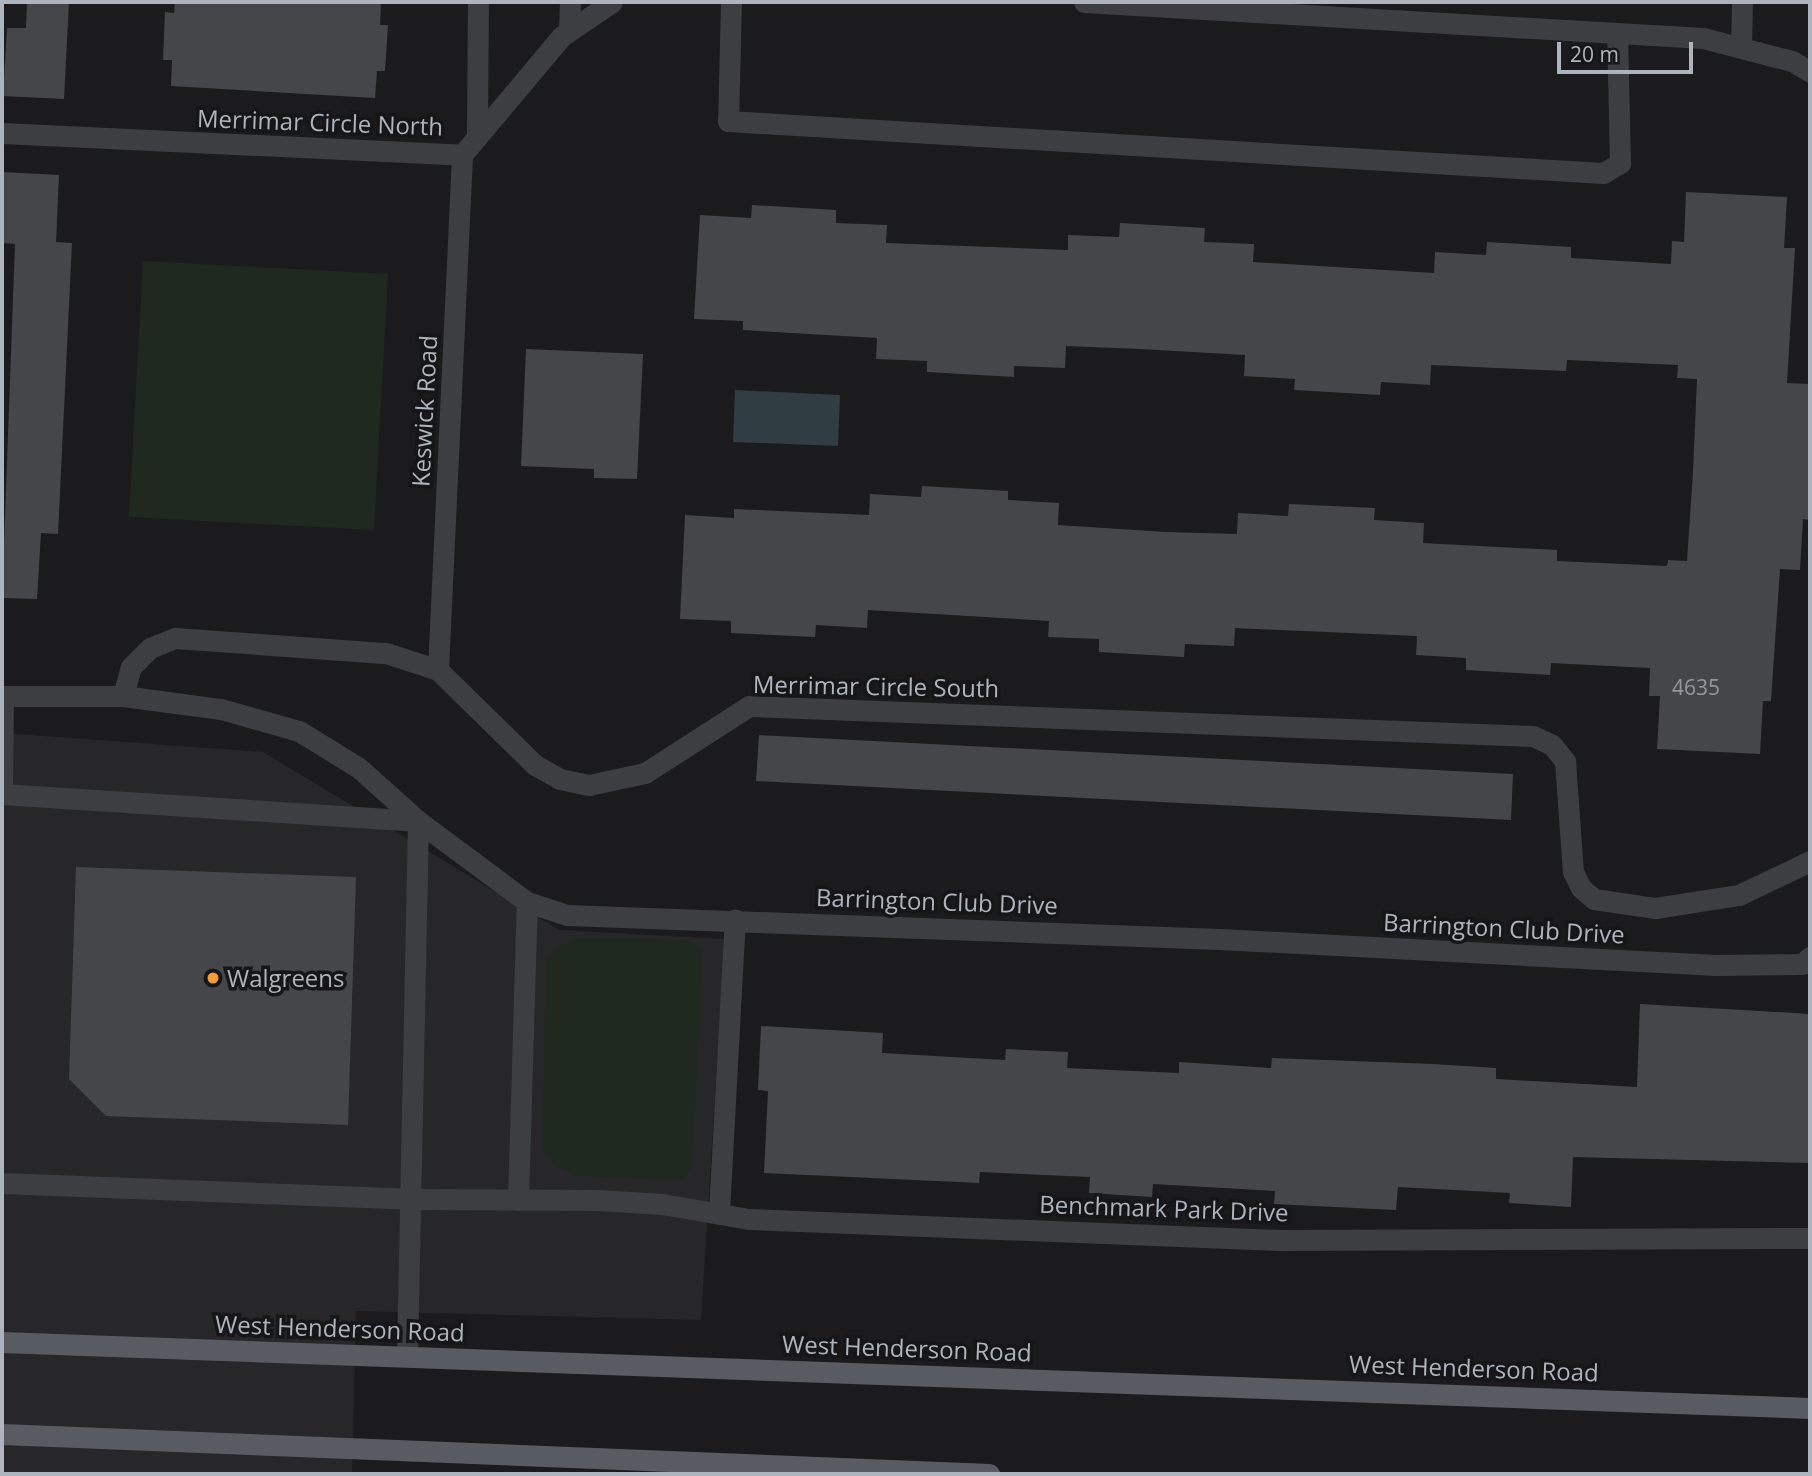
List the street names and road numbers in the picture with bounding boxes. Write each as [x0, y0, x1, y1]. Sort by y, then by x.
street label: Merrimar Circle North [196, 103, 444, 141]
street label: Keswick Road [406, 334, 442, 488]
street label: Merrimar Circle South [753, 669, 999, 703]
street label: Barrington Club Drive [816, 882, 1058, 920]
street label: Barrington Club Drive [1383, 907, 1625, 949]
street label: Benchmark Park Drive [1039, 1189, 1289, 1227]
street label: West Henderson Road [215, 1309, 465, 1347]
street label: West Henderson Road [782, 1329, 1032, 1367]
street label: West Henderson Road [1349, 1349, 1599, 1387]

